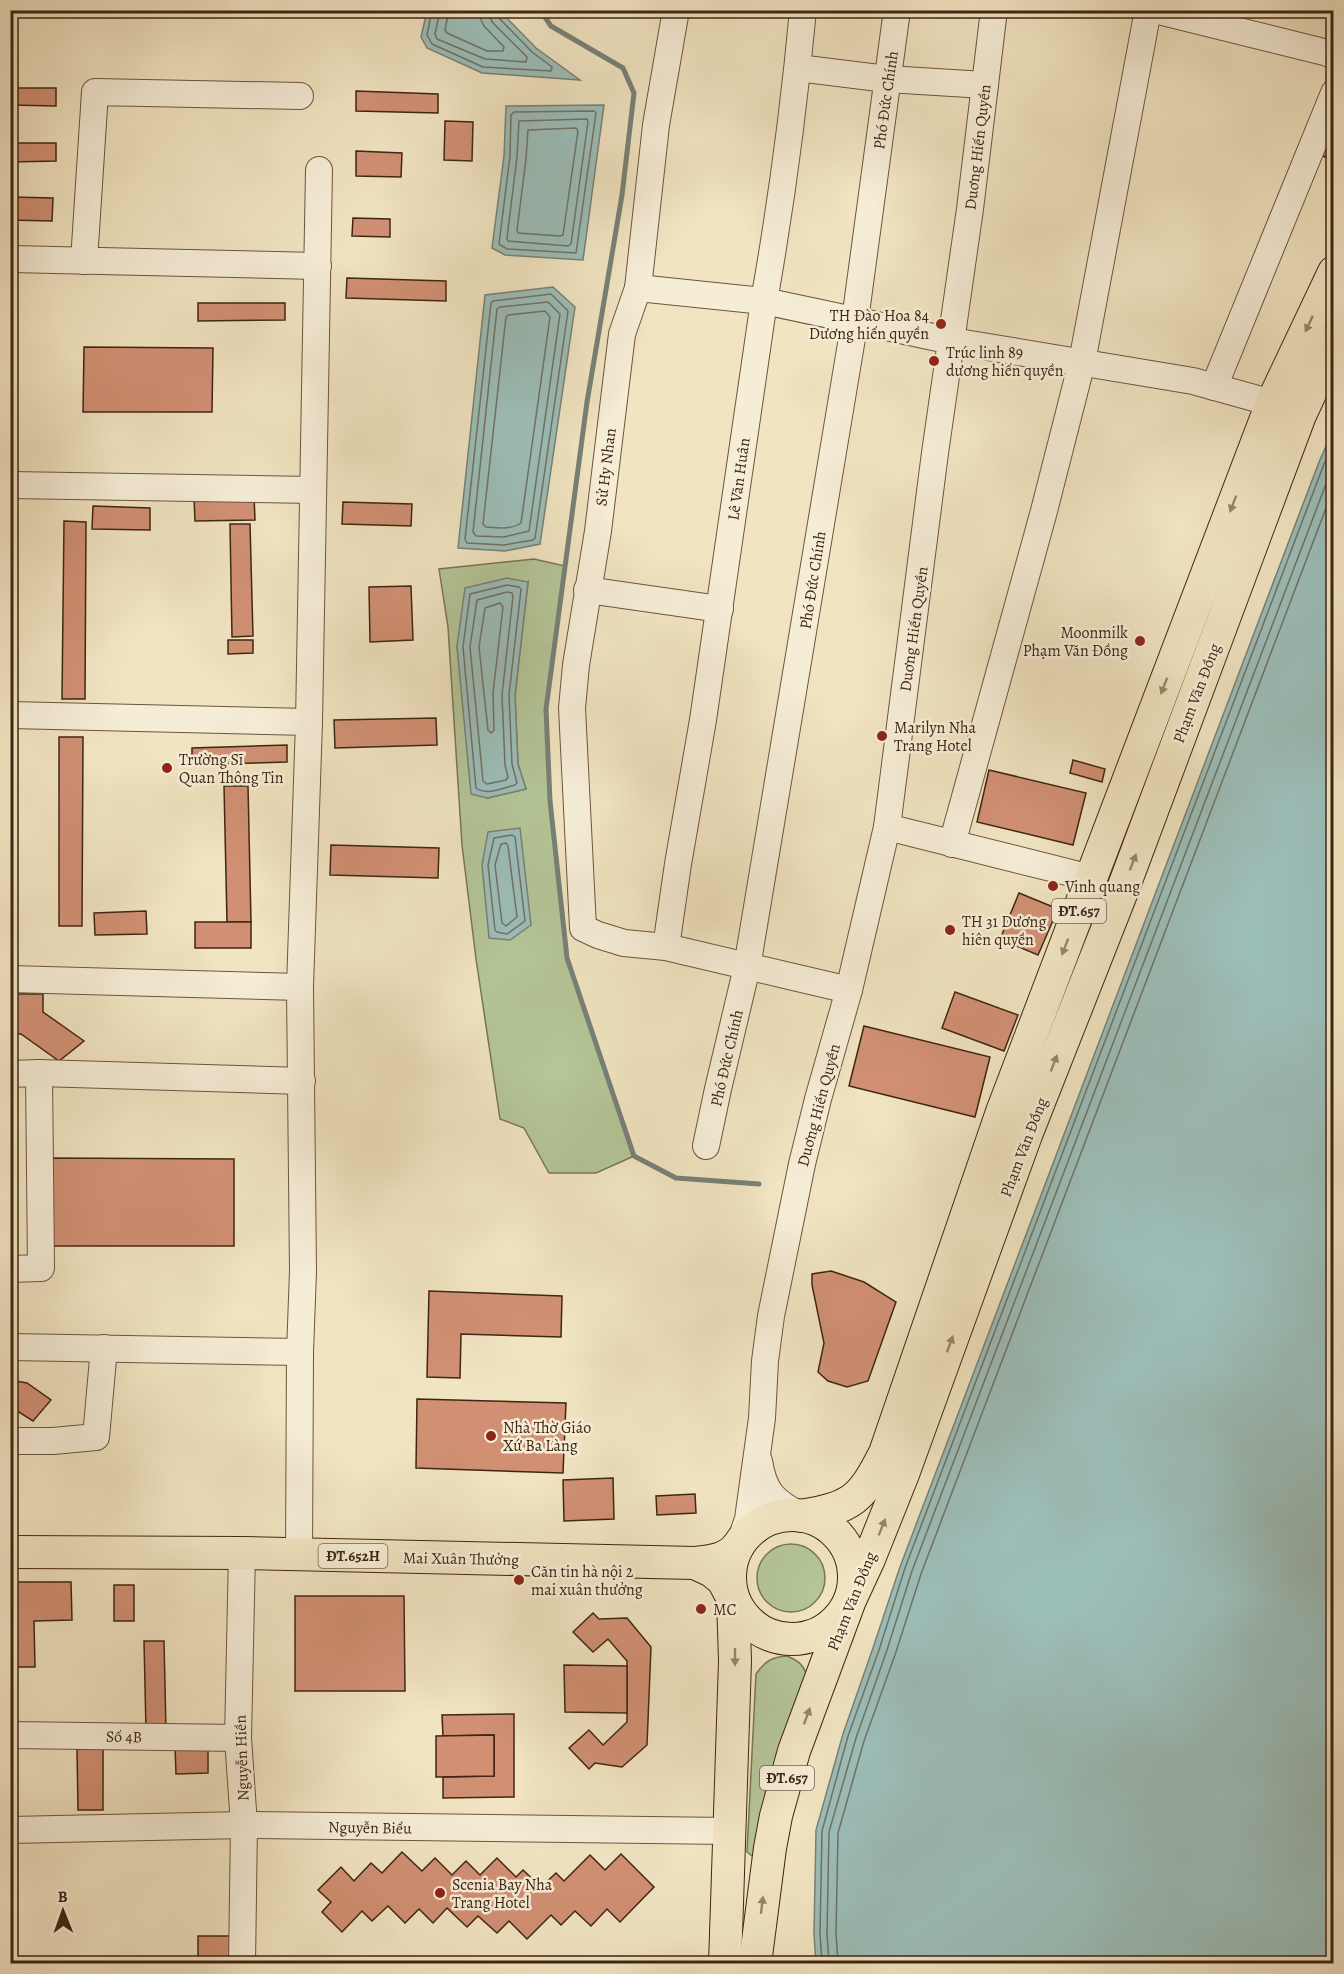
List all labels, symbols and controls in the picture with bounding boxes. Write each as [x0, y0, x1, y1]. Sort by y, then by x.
street label: Phó Đức Chính [868, 49, 904, 151]
street label: Duơng Hiến Quyền [959, 83, 997, 211]
place label: TH Đào Hoa 84 Dương hiến quyền [809, 305, 929, 345]
one-way arrow [1304, 316, 1313, 333]
marker: TH Đào Hoa 84 Dương hiến quyền [934, 317, 948, 331]
place label: Trúc linh 89 dương hiến quyền [946, 342, 1064, 382]
marker: Trúc linh 89 dương hiến quyền [927, 354, 941, 368]
street label: Sử Hy Nhan [590, 427, 622, 507]
street label: Lê Văn Huân [722, 436, 756, 522]
one-way arrow [1228, 495, 1238, 513]
street label: Phó Đức Chính [794, 529, 832, 631]
street label: Duơng Hiến Quyền [894, 565, 934, 693]
place label: Moonmilk Phạm Văn Đồng [1023, 622, 1128, 662]
marker: Moonmilk Phạm Văn Đồng [1133, 634, 1147, 648]
street label: Phạm Văn Đồng [1168, 640, 1226, 746]
one-way arrow [1159, 678, 1169, 696]
place label: Marilyn Nha Trang Hotel [894, 717, 977, 757]
marker: Marilyn Nha Trang Hotel [875, 729, 889, 743]
place label: Trường Sĩ Quan Thông Tin [179, 749, 284, 789]
marker: Trường Sĩ Quan Thông Tin [160, 761, 174, 775]
one-way arrow [1128, 852, 1138, 870]
place label: Vinh quang [1064, 876, 1140, 898]
marker: Vinh quang [1046, 879, 1060, 893]
road number: ĐT.657 [1052, 899, 1106, 923]
place label: TH 31 Dương hiên quyền [962, 911, 1046, 951]
marker: TH 31 Dương hiên quyền [943, 923, 957, 937]
one-way arrow [1060, 938, 1069, 956]
street label: Phó Đức Chính [705, 1007, 749, 1109]
street label: Duơng Hiến Quyền [792, 1041, 846, 1169]
one-way arrow [1050, 1054, 1060, 1072]
street label: Phạm Văn Đồng [995, 1094, 1053, 1200]
one-way arrow [946, 1335, 956, 1353]
place label: Nhà Thờ Giáo Xứ Ba Làng [503, 1417, 591, 1457]
marker: Nhà Thờ Giáo Xứ Ba Làng [484, 1429, 498, 1443]
one-way arrow [877, 1517, 887, 1535]
road number: ĐT.652H [318, 1544, 388, 1568]
street label: Mai Xuân Thưởng [403, 1547, 519, 1571]
street label: Phạm Văn Đồng [822, 1548, 882, 1654]
place label: Căn tin hà nội 2 mai xuân thưởng [531, 1561, 643, 1601]
marker: Căn tin hà nội 2 mai xuân thưởng [512, 1573, 526, 1587]
place label: MC [713, 1599, 736, 1621]
marker: MC [694, 1602, 708, 1616]
one-way arrow [730, 1648, 740, 1667]
one-way arrow [802, 1707, 812, 1725]
street label: Nguyễn Hiền [229, 1714, 254, 1801]
street label: Số 4B [106, 1726, 142, 1748]
road number: ĐT.657 [760, 1766, 814, 1790]
street label: Nguyễn Biểu [328, 1816, 412, 1840]
place label: Scenia Bay Nha Trang Hotel [452, 1874, 553, 1914]
north arrow [33, 1881, 93, 1941]
text: B [58, 1886, 68, 1908]
marker: Scenia Bay Nha Trang Hotel [433, 1886, 447, 1900]
one-way arrow [757, 1896, 767, 1915]

